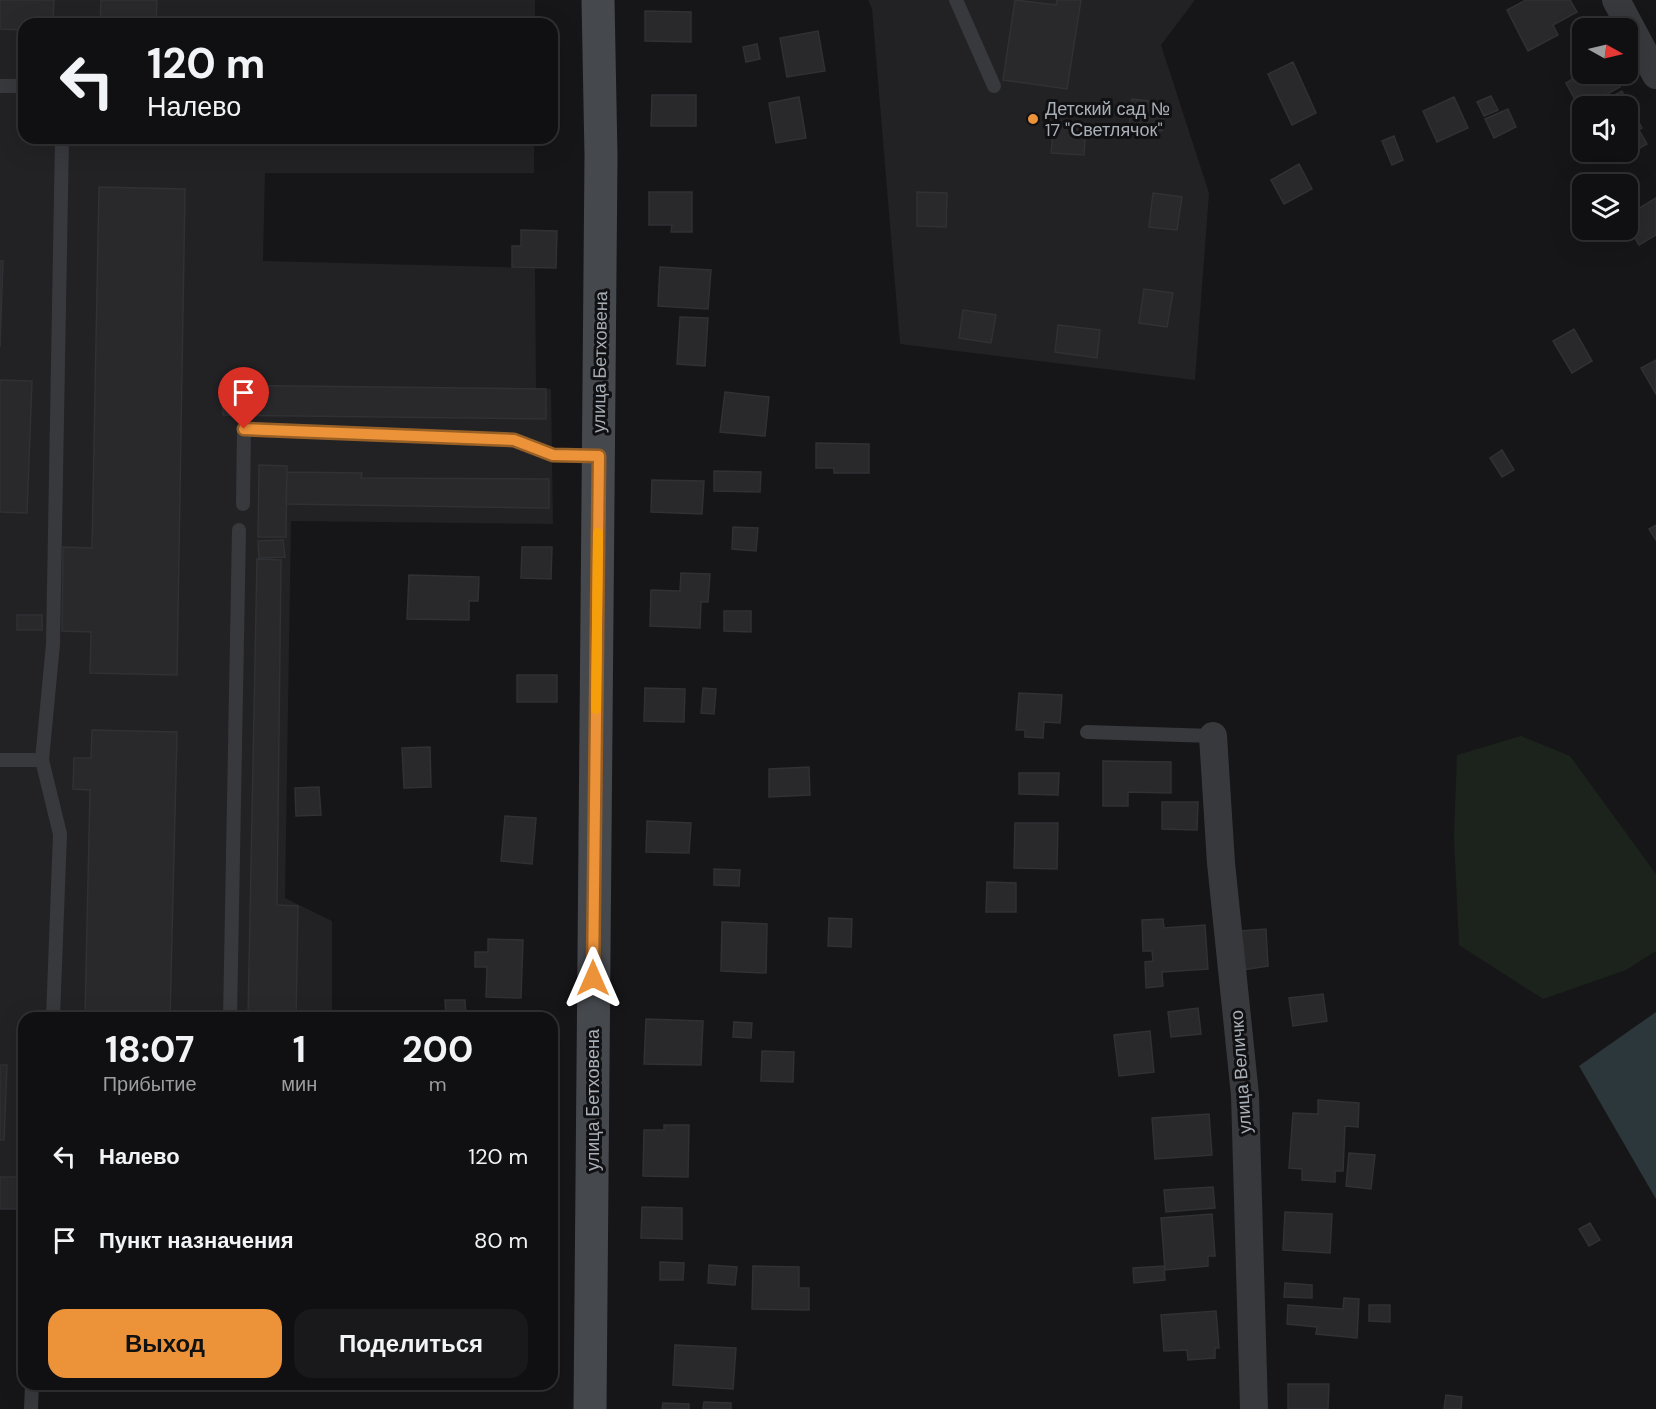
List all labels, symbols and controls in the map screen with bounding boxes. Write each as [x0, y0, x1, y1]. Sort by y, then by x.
north arrow [1572, 18, 1638, 84]
map controls [1572, 18, 1638, 240]
text: 120 m [147, 36, 265, 91]
icon: left [48, 42, 126, 120]
text: Налево [147, 89, 241, 124]
button: sound [1572, 96, 1638, 162]
place label: Детский сад № 17 "Светлячок" [1045, 97, 1170, 142]
marker: Детский сад № 17 "Светлячок" [1026, 112, 1040, 126]
button: layers [1572, 174, 1638, 240]
street label: улица Бетховена [587, 290, 613, 433]
pin [218, 367, 269, 429]
icon: arrive [227, 376, 260, 409]
position arrow [561, 946, 625, 1010]
street label: улица Величко [1225, 1009, 1257, 1135]
text: 18:07 [105, 1026, 194, 1073]
text: 1 [293, 1026, 306, 1073]
text: 200 [402, 1026, 473, 1073]
street label: улица Бетховена [581, 1028, 605, 1171]
text: Прибытие [103, 1071, 197, 1097]
text: мин [281, 1071, 317, 1097]
text: m [429, 1071, 447, 1097]
icon: left [48, 1140, 81, 1173]
text: Налево [99, 1142, 180, 1171]
text: 120 m [468, 1142, 528, 1171]
icon: arrive [48, 1224, 81, 1257]
text: Пункт назначения [99, 1226, 294, 1255]
text: 80 m [474, 1226, 528, 1255]
button: Выход [48, 1309, 282, 1378]
button: Поделиться [294, 1309, 528, 1378]

